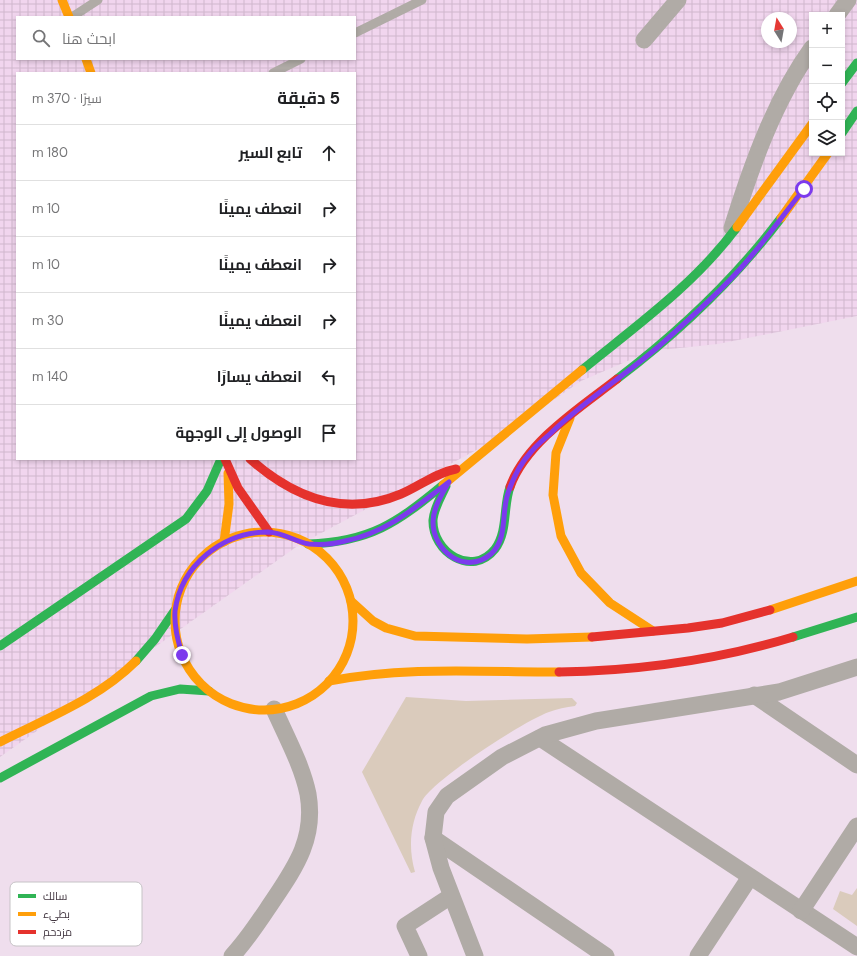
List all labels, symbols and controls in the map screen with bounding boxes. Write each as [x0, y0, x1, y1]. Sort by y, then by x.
north arrow [761, 12, 797, 48]
map controls [809, 12, 845, 156]
button: + [809, 12, 845, 48]
search box [16, 16, 356, 60]
icon: search [30, 27, 52, 49]
text: ابحث هنا [62, 29, 116, 49]
button: − [809, 48, 845, 84]
button: locate [809, 84, 845, 120]
text: 5 دقيقة [277, 87, 340, 109]
text: سيرًا · 370 m [32, 90, 102, 107]
button: layers [809, 120, 845, 156]
icon: ahead [318, 142, 340, 164]
text: تابع السير [239, 143, 302, 163]
text: 180 m [32, 144, 68, 161]
route start [795, 180, 813, 198]
icon: right [318, 198, 340, 220]
text: انعطف يمينًا [219, 199, 302, 219]
text: 10 m [32, 200, 60, 217]
icon: right [318, 254, 340, 276]
text: انعطف يمينًا [219, 255, 302, 275]
text: 10 m [32, 256, 60, 273]
icon: right [318, 310, 340, 332]
text: انعطف يمينًا [219, 311, 302, 331]
text: 30 m [32, 312, 64, 329]
icon: left [318, 366, 340, 388]
text: انعطف يسارًا [217, 367, 302, 387]
text: 140 m [32, 368, 68, 385]
icon: arrive [318, 422, 340, 444]
text: الوصول إلى الوجهة [175, 423, 302, 443]
route end [173, 646, 191, 664]
legend [10, 882, 142, 946]
text: سالك [43, 889, 67, 903]
text: بطيء [43, 907, 70, 923]
text: مزدحم [43, 925, 72, 940]

